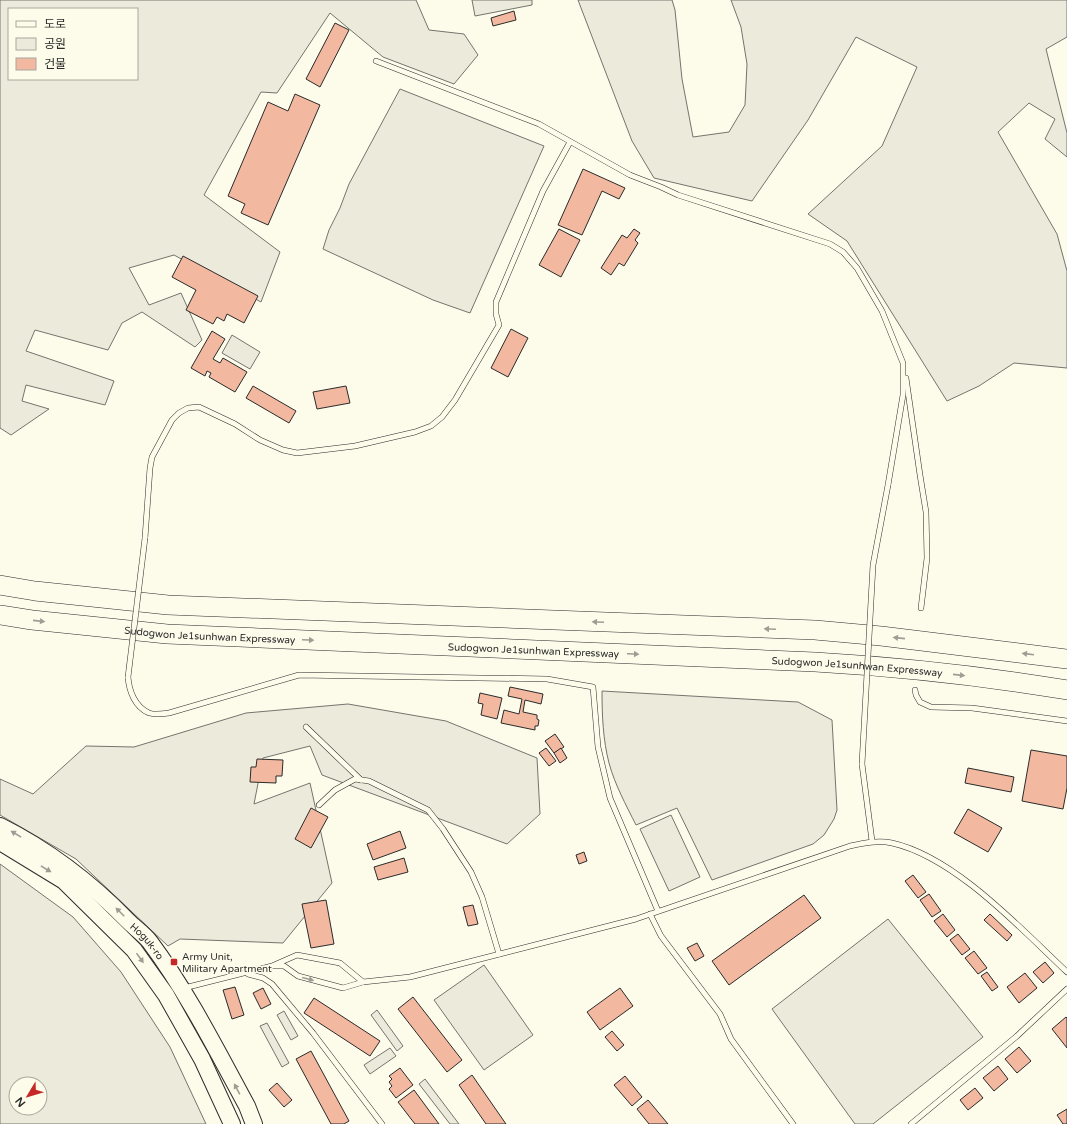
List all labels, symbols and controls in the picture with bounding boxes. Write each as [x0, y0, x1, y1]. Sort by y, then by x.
legend [8, 8, 138, 80]
text: 도로 [44, 17, 66, 31]
text: 공원 [44, 37, 66, 51]
text: 건물 [44, 57, 66, 71]
one-way arrow [33, 618, 45, 624]
one-way arrow [592, 618, 604, 625]
street label: Sudogwon Je1sunhwan Expressway [124, 625, 296, 647]
one-way arrow [764, 625, 776, 632]
one-way arrow [893, 634, 905, 641]
one-way arrow [302, 637, 314, 644]
street label: Sudogwon Je1sunhwan Expressway [448, 641, 620, 661]
one-way arrow [627, 651, 639, 658]
one-way arrow [1022, 651, 1034, 657]
street label: Sudogwon Je1sunhwan Expressway [771, 655, 944, 680]
one-way arrow [953, 672, 965, 678]
one-way arrow [11, 830, 21, 838]
one-way arrow [40, 866, 52, 873]
one-way arrow [115, 907, 124, 917]
street label: Hoguk-ro [127, 921, 166, 962]
place label: Army Unit, Military Apartment [182, 951, 272, 975]
one-way arrow [135, 953, 144, 964]
marker: Army Unit, Military Apartment [169, 957, 179, 967]
one-way arrow [302, 976, 314, 982]
north arrow [8, 1076, 48, 1116]
one-way arrow [234, 1083, 241, 1095]
text: N [13, 1094, 28, 1109]

